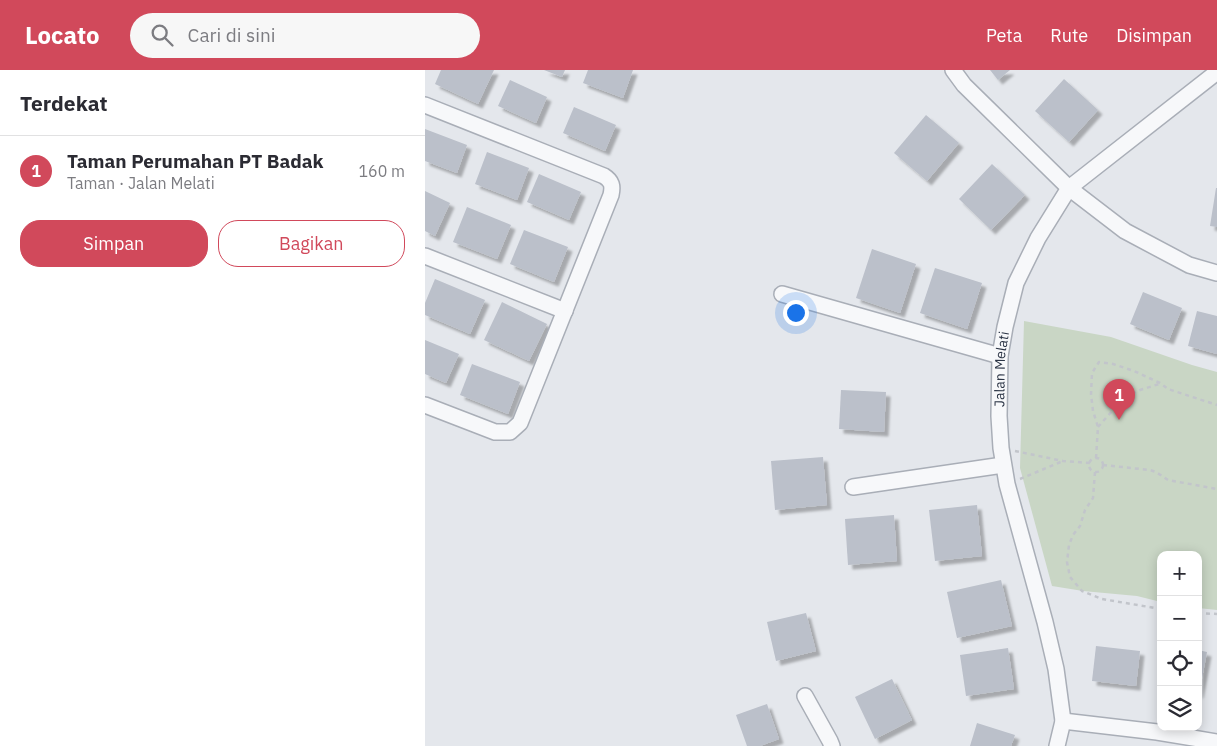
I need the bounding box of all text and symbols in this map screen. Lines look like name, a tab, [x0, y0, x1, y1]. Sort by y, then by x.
search box	[130, 13, 480, 58]
text: Locato	[25, 19, 100, 51]
icon: search	[148, 21, 176, 49]
text: Cari di sini	[188, 23, 276, 47]
text: Peta	[986, 24, 1022, 47]
text: Rute	[1050, 24, 1088, 47]
text: Disimpan	[1116, 24, 1192, 47]
text: Terdekat	[20, 89, 108, 117]
text: Taman Perumahan PT Badak	[67, 149, 324, 173]
text: 1	[31, 161, 41, 181]
text: 160 m	[358, 161, 405, 181]
text: Taman · Jalan Melati	[67, 173, 215, 193]
button: Simpan	[20, 220, 208, 267]
button: Bagikan	[218, 220, 405, 267]
your location	[783, 300, 809, 326]
street label: Jalan Melati	[990, 330, 1013, 407]
pin: 1	[1103, 379, 1135, 420]
map controls	[1157, 551, 1202, 731]
button: +	[1157, 551, 1202, 596]
button: −	[1157, 596, 1202, 641]
button: locate	[1157, 641, 1202, 686]
button: layers	[1157, 686, 1202, 731]

